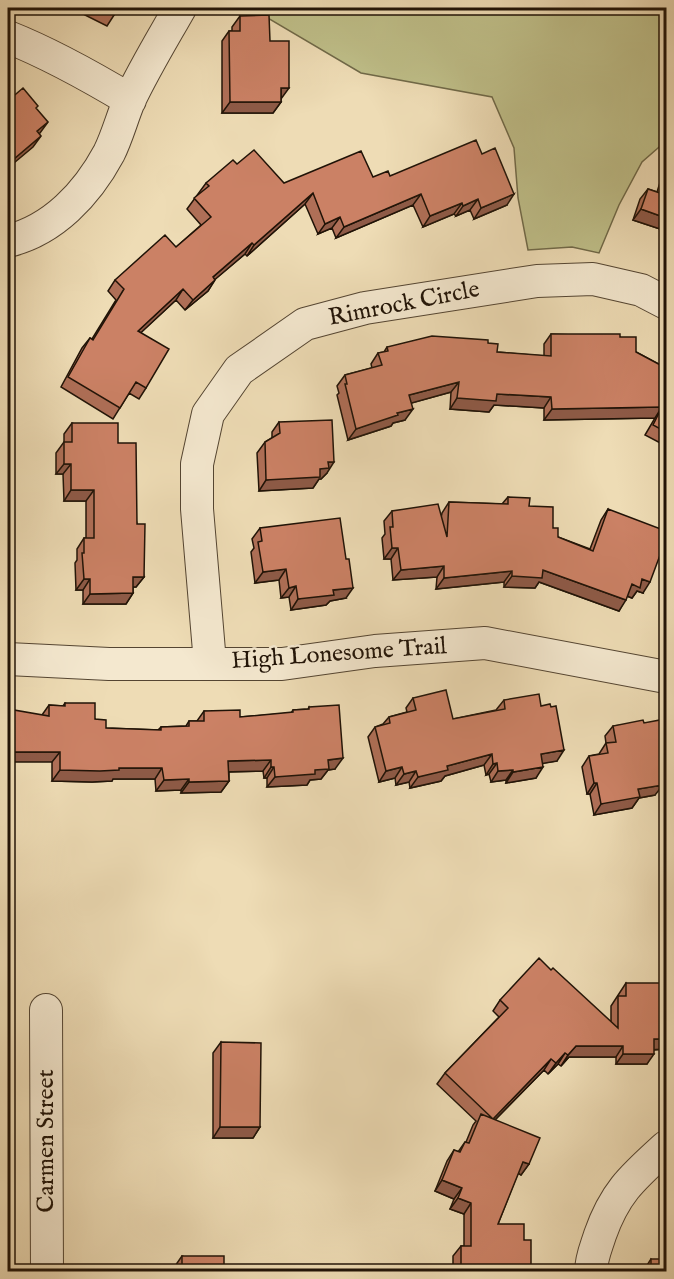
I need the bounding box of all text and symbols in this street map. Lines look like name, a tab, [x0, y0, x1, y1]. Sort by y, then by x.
street label: Rimrock Circle	[326, 274, 482, 334]
street label: High Lonesome Trail	[230, 631, 448, 677]
street label: Carmen Street	[31, 1069, 62, 1213]

